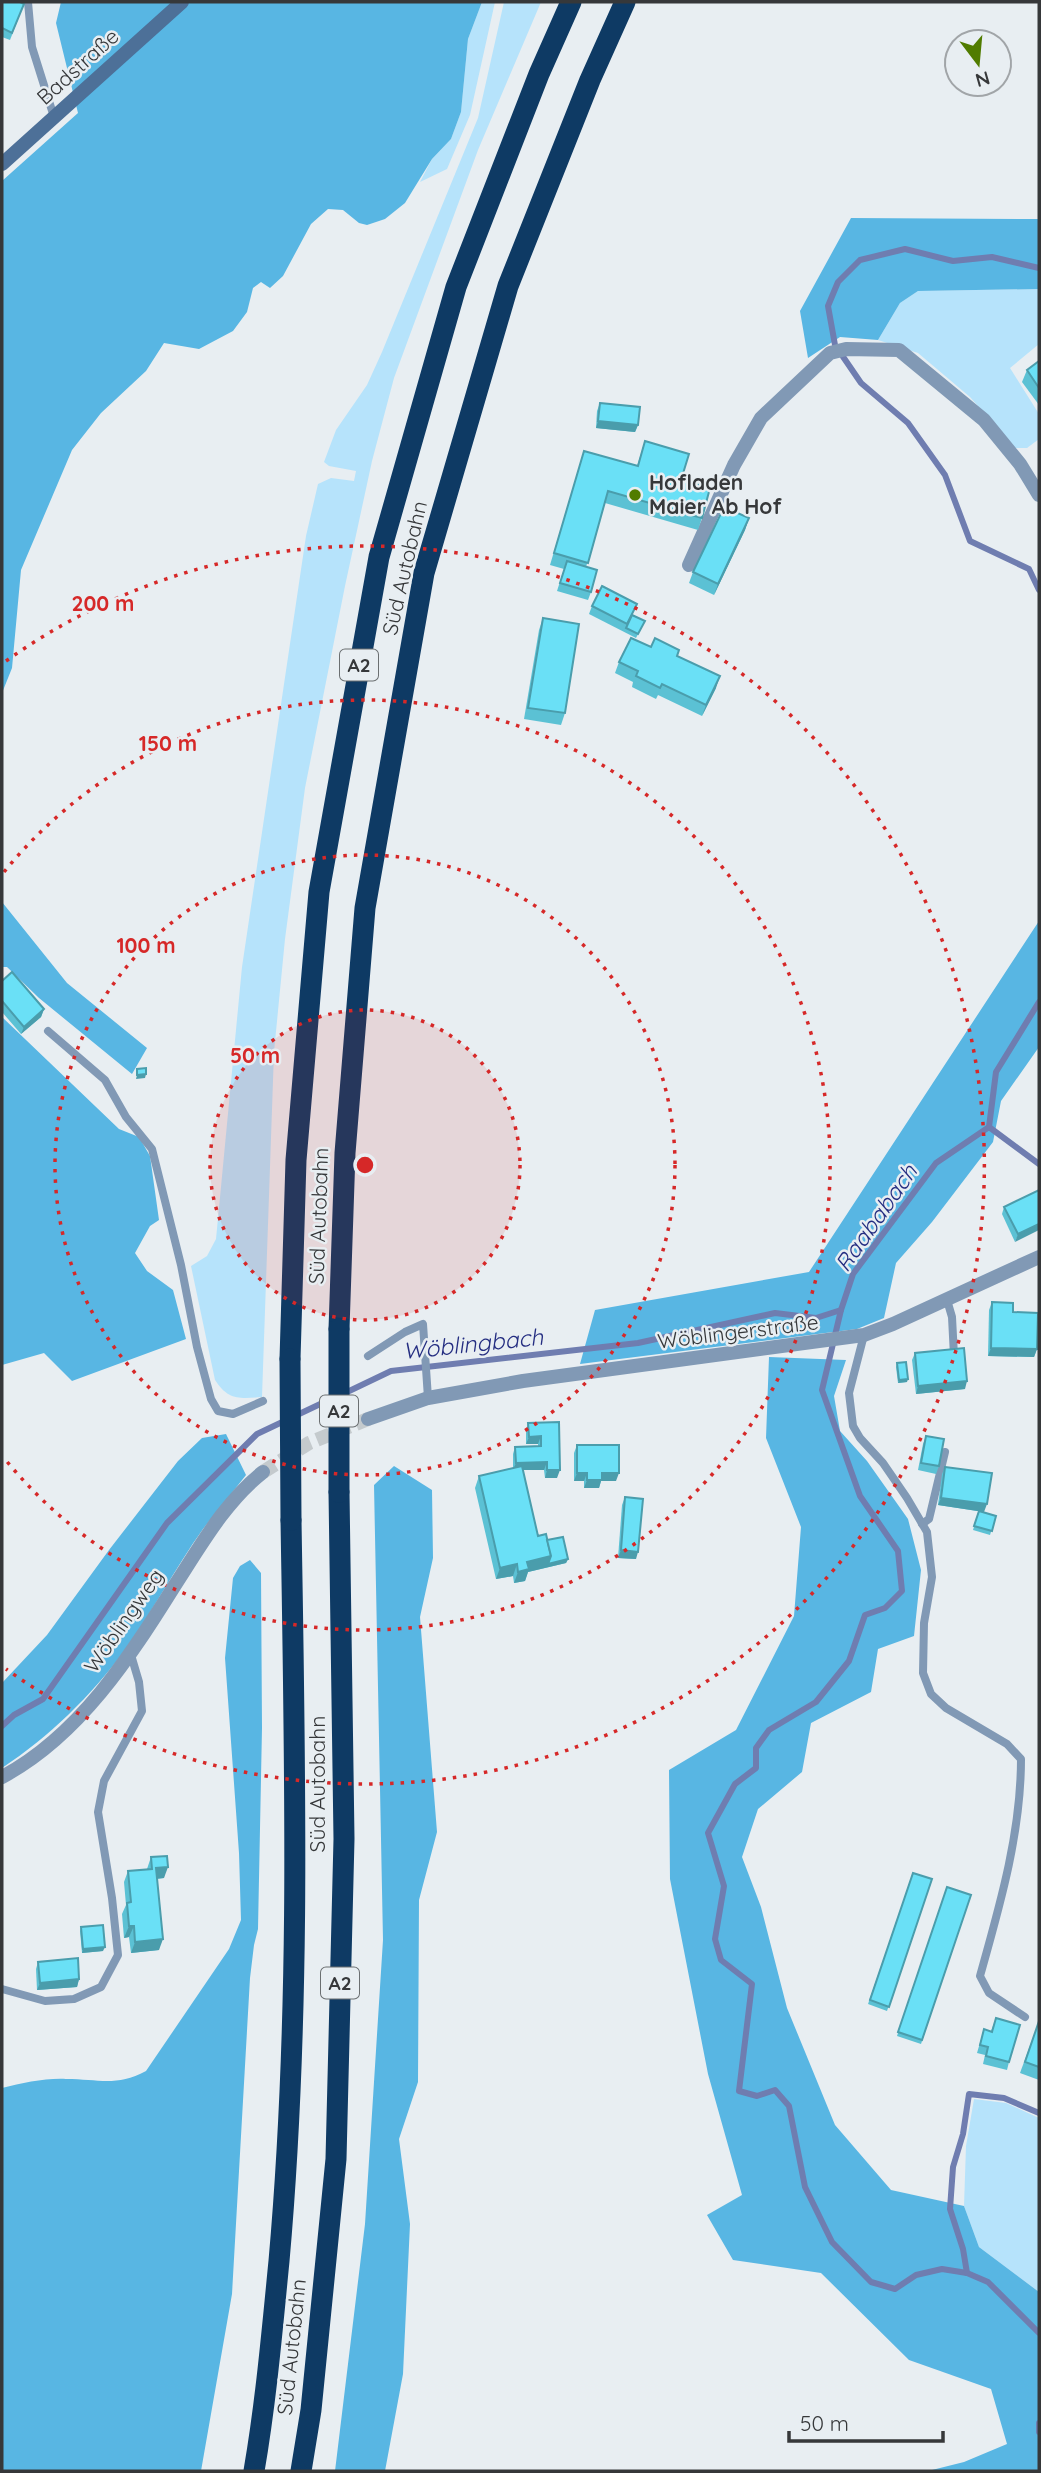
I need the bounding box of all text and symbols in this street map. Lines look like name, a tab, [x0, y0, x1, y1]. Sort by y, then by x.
street label: Badstraße	[31, 23, 124, 110]
north arrow	[943, 28, 1013, 98]
text: N	[973, 66, 993, 93]
place label: Hofladen Maier Ab Hof	[649, 469, 782, 519]
marker: Hofladen Maier Ab Hof	[627, 487, 643, 503]
street label: Süd Autobahn	[376, 498, 432, 637]
text: 200 m	[72, 590, 134, 616]
road number: A2	[340, 650, 378, 680]
text: 150 m	[139, 730, 197, 756]
text: 100 m	[116, 932, 176, 958]
text: 50 m	[230, 1042, 280, 1068]
street label: Süd Autobahn	[303, 1147, 333, 1285]
centre of rings	[353, 1153, 377, 1177]
water label: Raababach	[828, 1158, 924, 1277]
street label: Wöblingerstraße	[656, 1308, 820, 1354]
water label: Wöblingbach	[401, 1322, 545, 1365]
road number: A2	[320, 1396, 358, 1427]
street label: Wöblingweg	[78, 1563, 169, 1677]
street label: Süd Autobahn	[304, 1716, 330, 1852]
road number: A2	[321, 1968, 359, 1998]
street label: Süd Autobahn	[271, 2278, 311, 2416]
scale bar	[789, 2400, 943, 2444]
text: 50 m	[800, 2410, 849, 2436]

